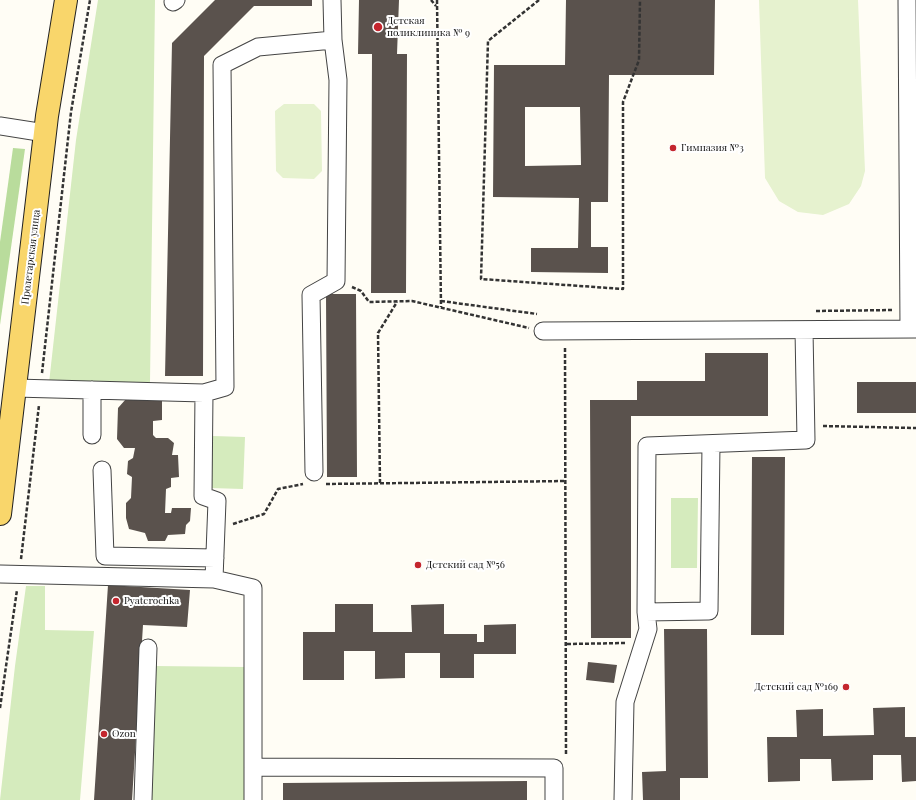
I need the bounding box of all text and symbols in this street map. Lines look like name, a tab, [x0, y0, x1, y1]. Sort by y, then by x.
place label: Детская поликлиника № 9	[387, 15, 470, 38]
marker: Детская поликлиника № 9	[372, 21, 384, 33]
place label: Гимназия №3	[681, 142, 744, 154]
marker: Гимназия №3	[668, 143, 678, 153]
street label: Пролетарская улица	[19, 209, 43, 305]
place label: Детский сад №56	[426, 559, 505, 571]
marker: Детский сад №56	[413, 560, 423, 570]
place label: Pyaterochka	[124, 595, 179, 607]
marker: Pyaterochka	[111, 596, 121, 606]
place label: Детский сад №169	[754, 681, 838, 693]
marker: Детский сад №169	[841, 682, 851, 692]
place label: Ozon	[112, 728, 136, 740]
marker: Ozon	[99, 729, 109, 739]

